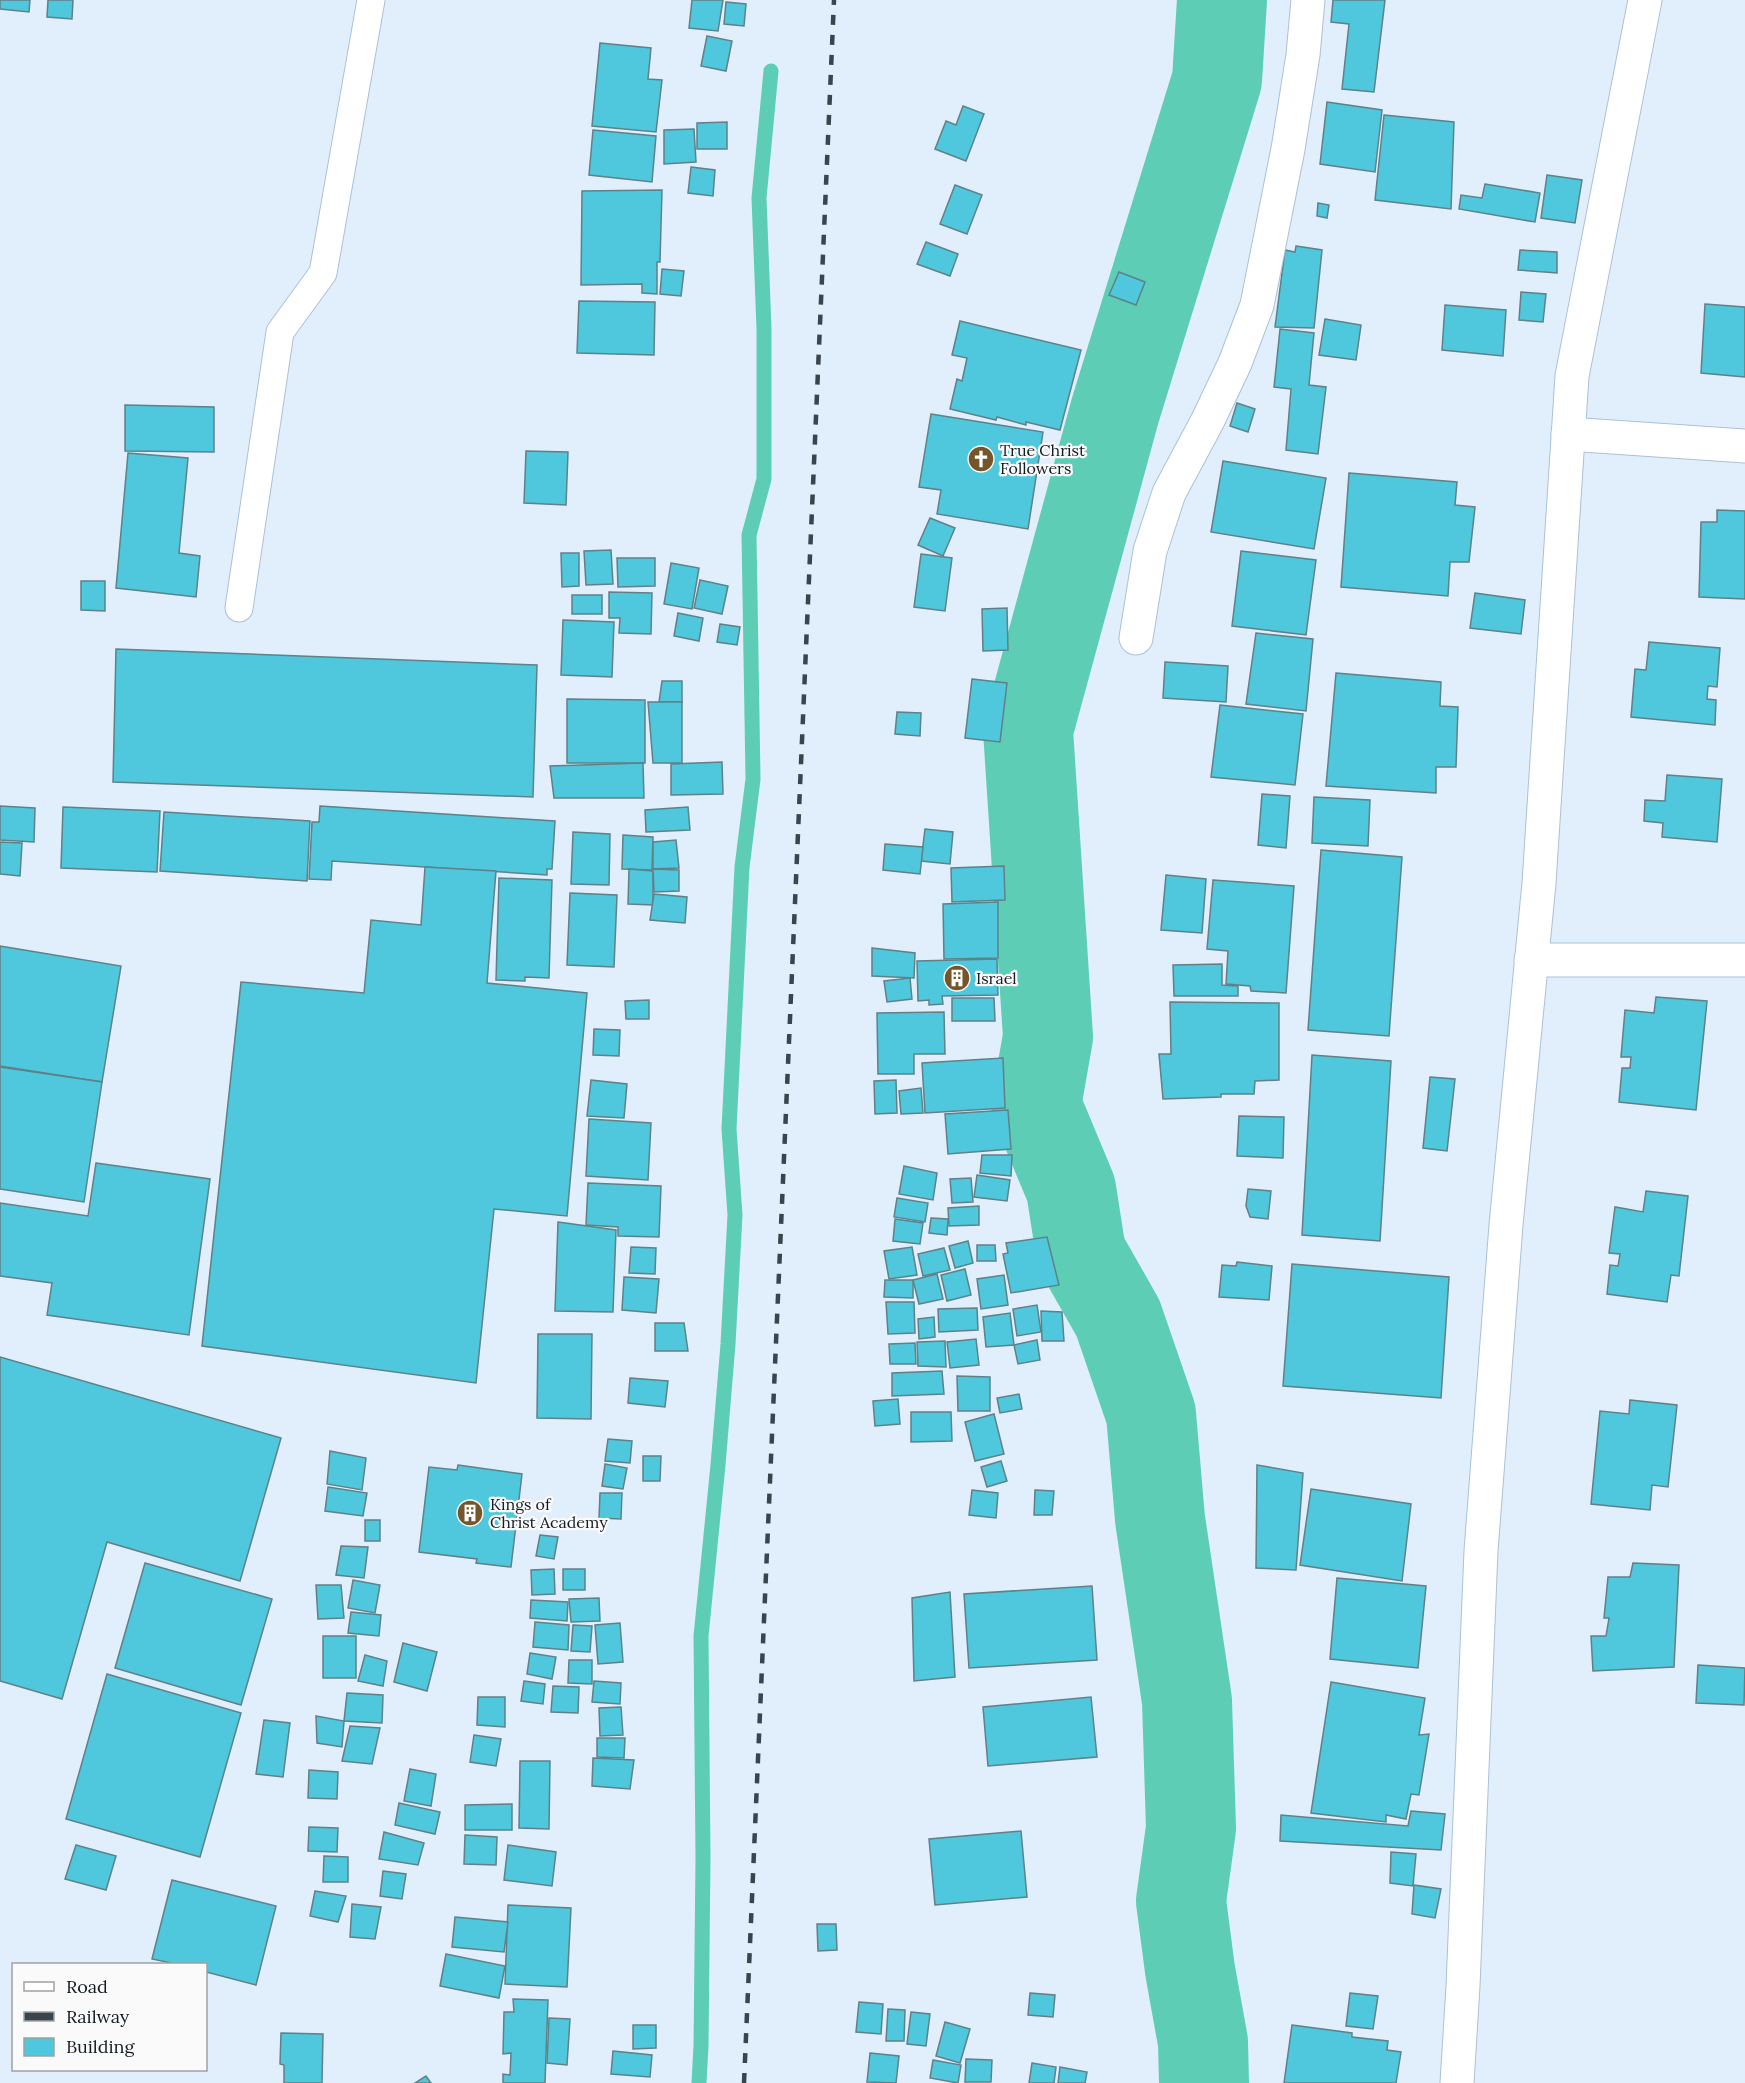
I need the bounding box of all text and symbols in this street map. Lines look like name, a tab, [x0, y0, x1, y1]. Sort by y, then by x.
place label: True Christ Followers	[1000, 440, 1086, 478]
church icon: True Christ Followers	[966, 444, 996, 474]
building icon: Israel	[942, 963, 972, 993]
place label: Israel	[976, 968, 1017, 988]
place label: Kings of Christ Academy	[490, 1494, 608, 1532]
building icon: Kings of Christ Academy	[455, 1498, 485, 1528]
legend	[12, 1963, 207, 2071]
text: Road	[66, 1975, 108, 1998]
text: Railway	[66, 2005, 130, 2028]
text: Building	[66, 2035, 136, 2058]

